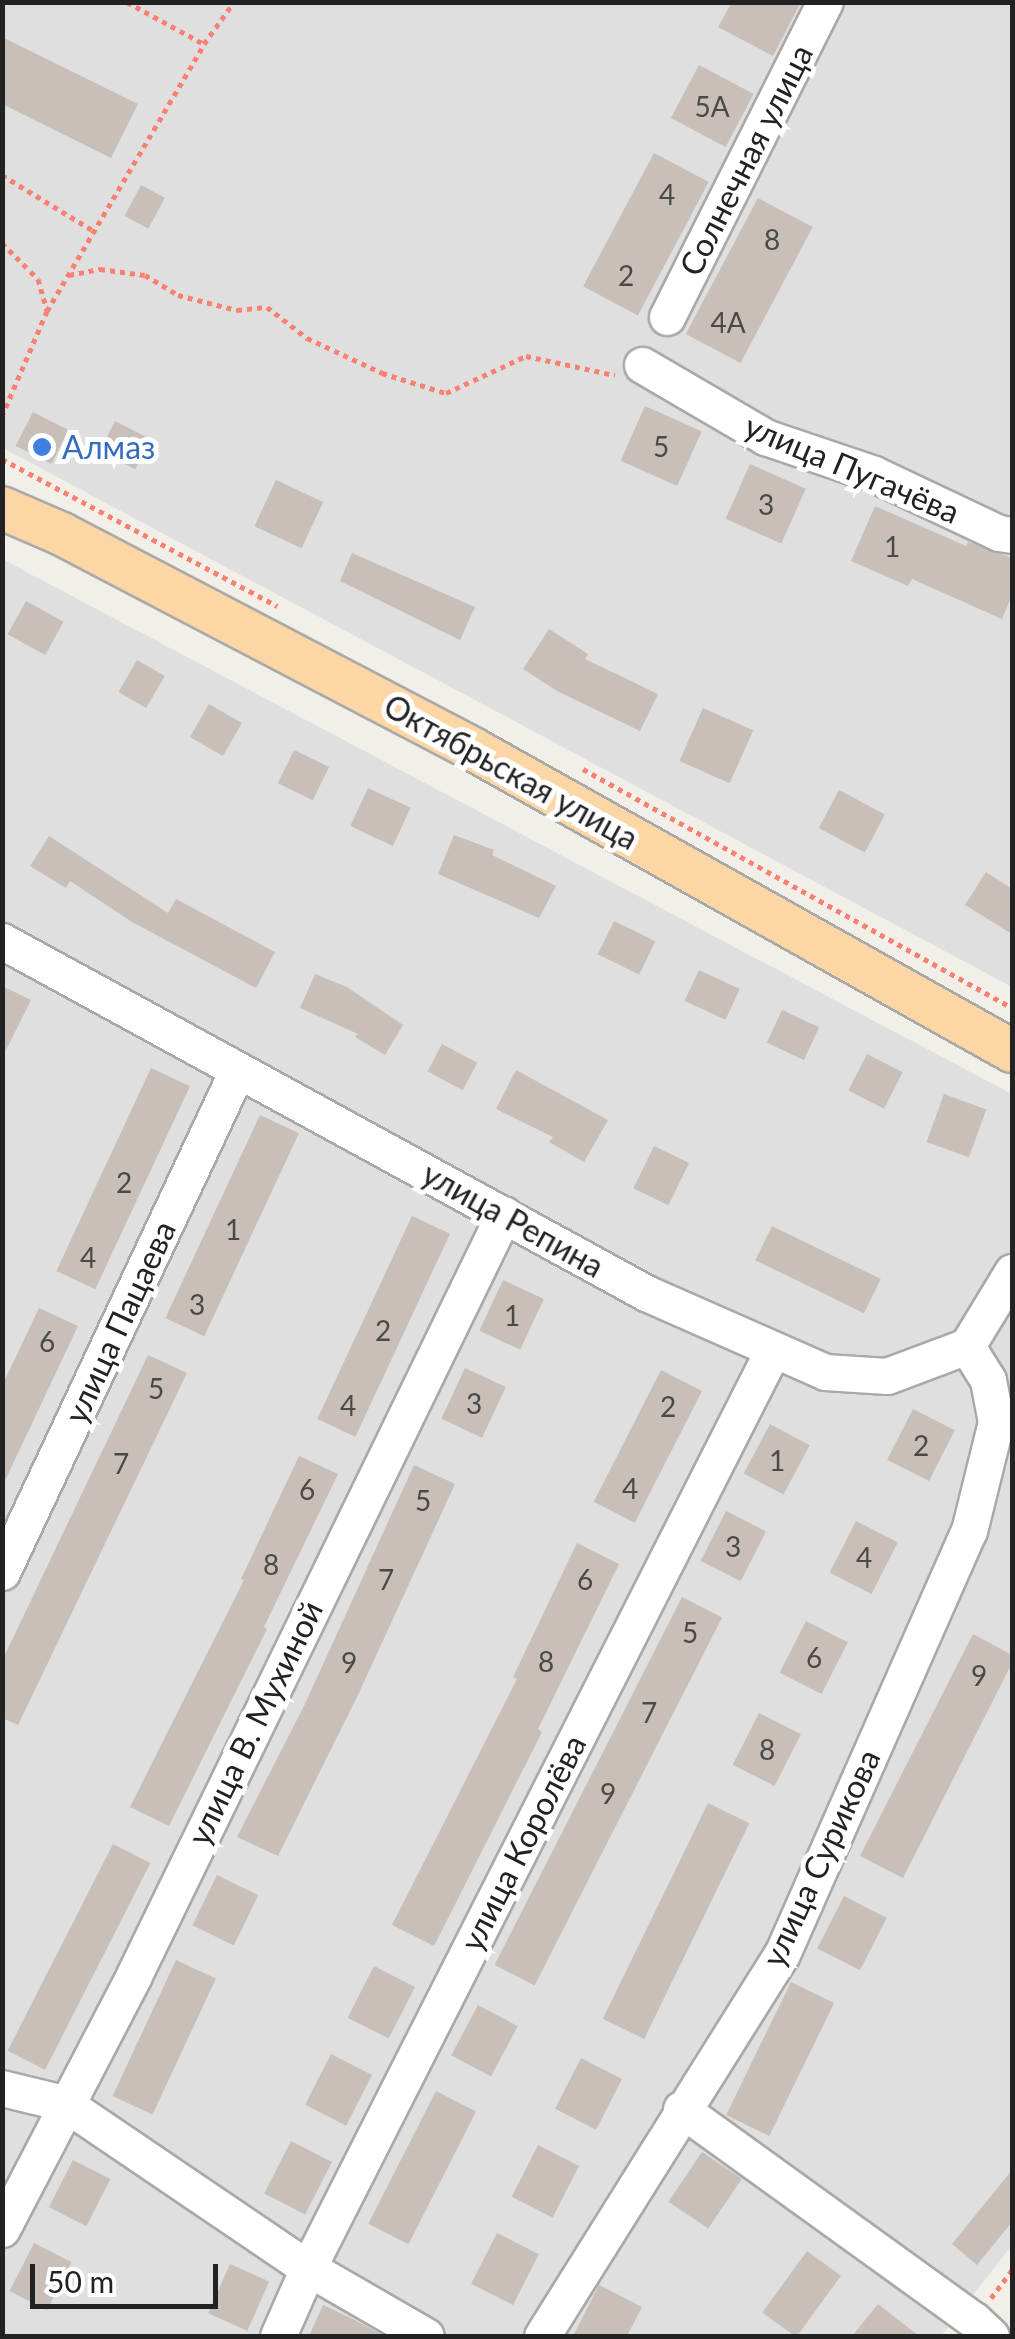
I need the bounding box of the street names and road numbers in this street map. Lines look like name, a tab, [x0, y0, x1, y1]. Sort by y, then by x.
street label: Солнечная улица	[671, 38, 821, 282]
street label: улица Пугачёва	[739, 407, 965, 531]
street label: Октябрьская улица	[377, 686, 645, 858]
street label: улица Репина	[416, 1154, 610, 1286]
street label: улица Пацаева	[56, 1215, 184, 1429]
street label: улица В. Мухиной	[179, 1595, 331, 1851]
street label: улица Королёва	[452, 1729, 594, 1957]
street label: улица Сурикова	[754, 1743, 888, 1973]

